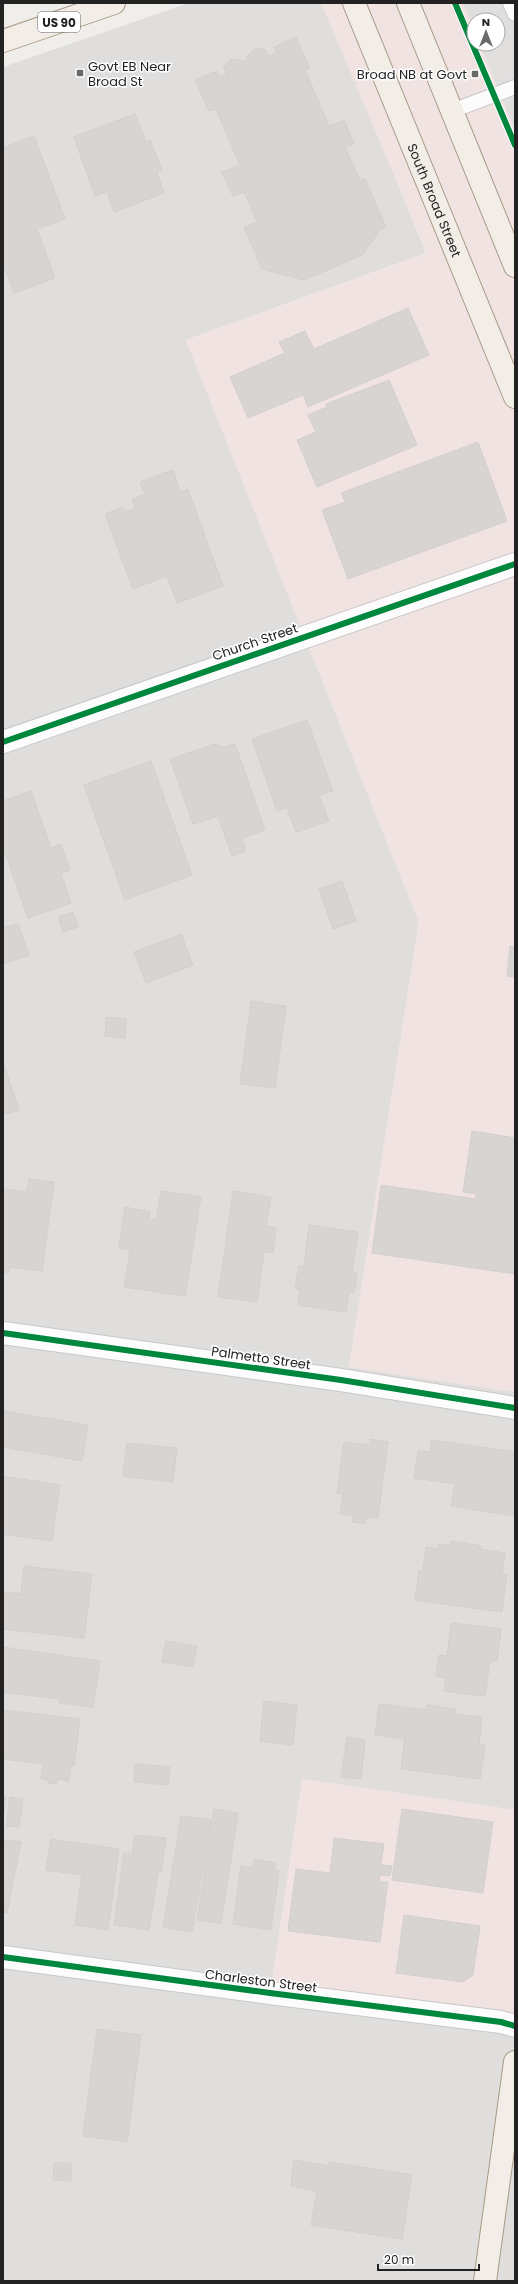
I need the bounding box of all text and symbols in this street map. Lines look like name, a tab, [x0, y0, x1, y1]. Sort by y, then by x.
road number: US 90	[38, 12, 80, 32]
north arrow	[466, 12, 506, 52]
text: N	[482, 14, 490, 30]
place label: Govt EB Near Broad St	[88, 57, 171, 91]
place label: Broad NB at Govt	[357, 65, 467, 84]
marker: Govt EB Near Broad St	[75, 68, 85, 78]
marker: Broad NB at Govt	[470, 69, 480, 79]
street label: South Broad Street	[403, 140, 466, 260]
street label: Church Street	[210, 618, 301, 666]
street label: Palmetto Street	[210, 1342, 312, 1374]
street label: Charleston Street	[204, 1965, 318, 1997]
scale bar	[378, 2246, 479, 2272]
text: 20 m	[384, 2251, 414, 2268]

